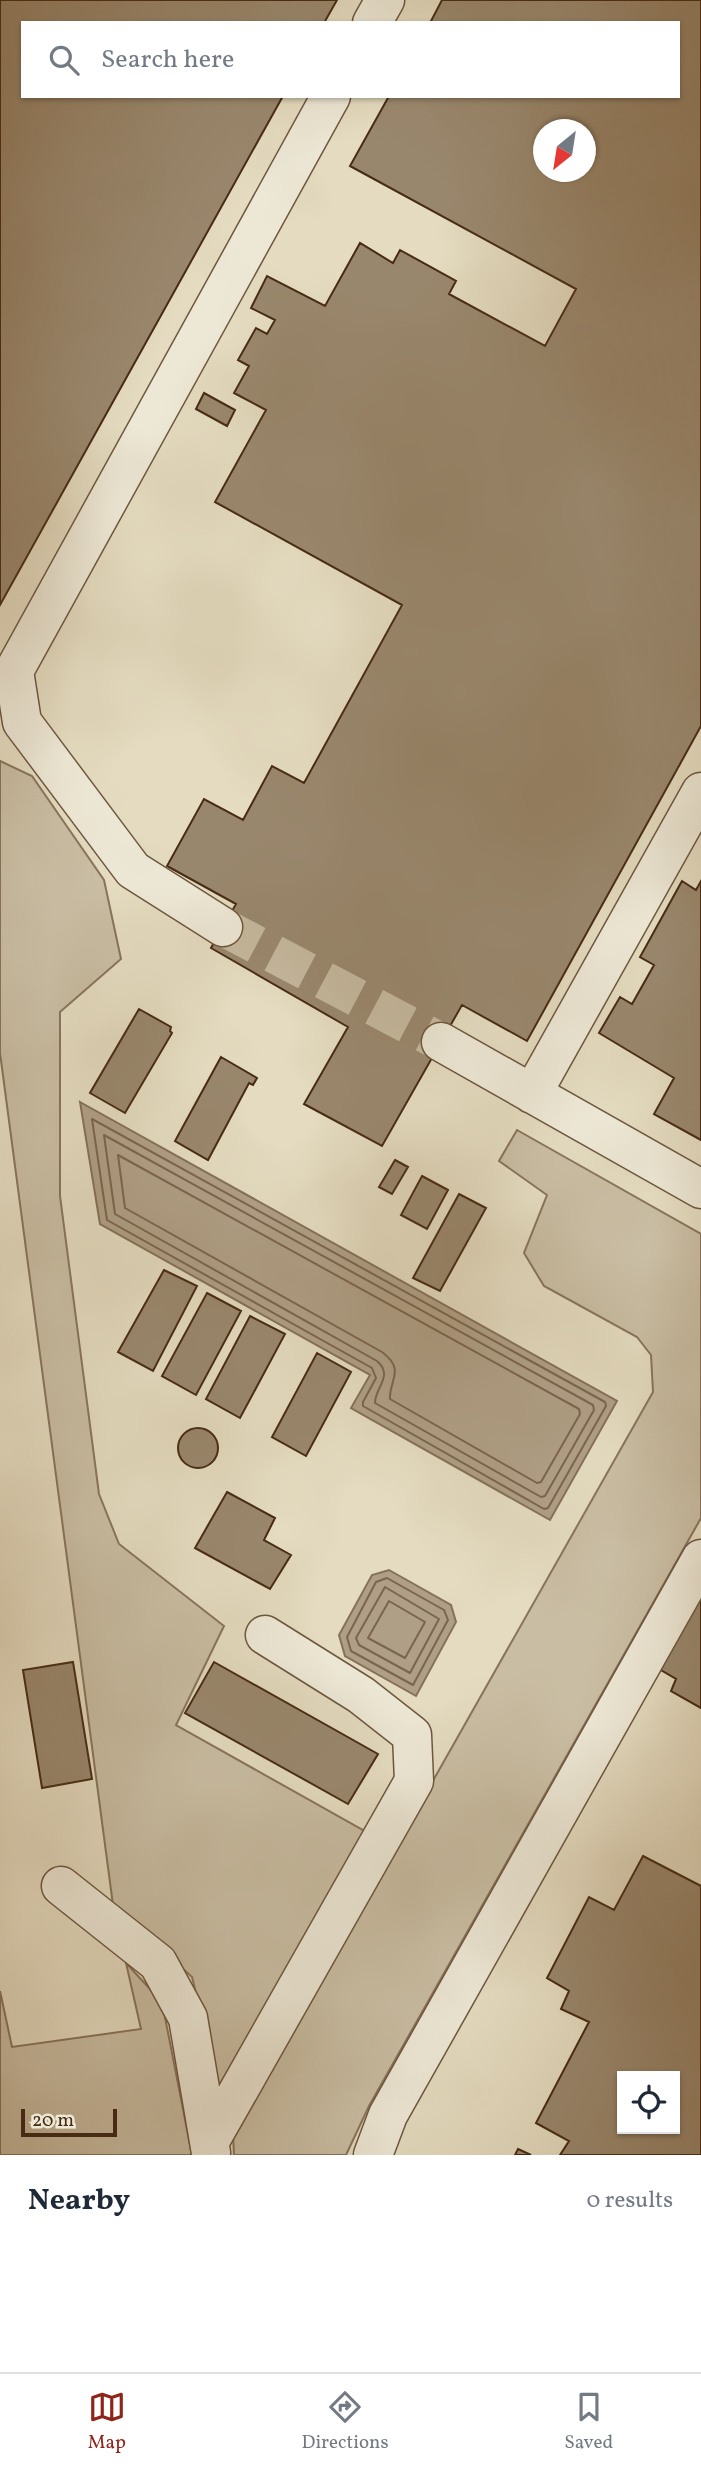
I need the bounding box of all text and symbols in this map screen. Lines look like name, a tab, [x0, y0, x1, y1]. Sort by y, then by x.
search box	[21, 21, 680, 98]
icon: search	[45, 41, 83, 79]
text: Search here	[101, 42, 234, 78]
north arrow	[533, 119, 596, 182]
map controls	[617, 2071, 680, 2134]
button: locate	[617, 2071, 680, 2134]
scale bar	[21, 2106, 117, 2138]
text: 20 m	[32, 2108, 74, 2134]
text: Nearby	[28, 2180, 130, 2222]
text: 0 results	[586, 2185, 673, 2217]
tab: Map	[88, 2388, 126, 2456]
tab: Directions	[302, 2388, 389, 2456]
tab: Saved	[564, 2388, 613, 2456]

